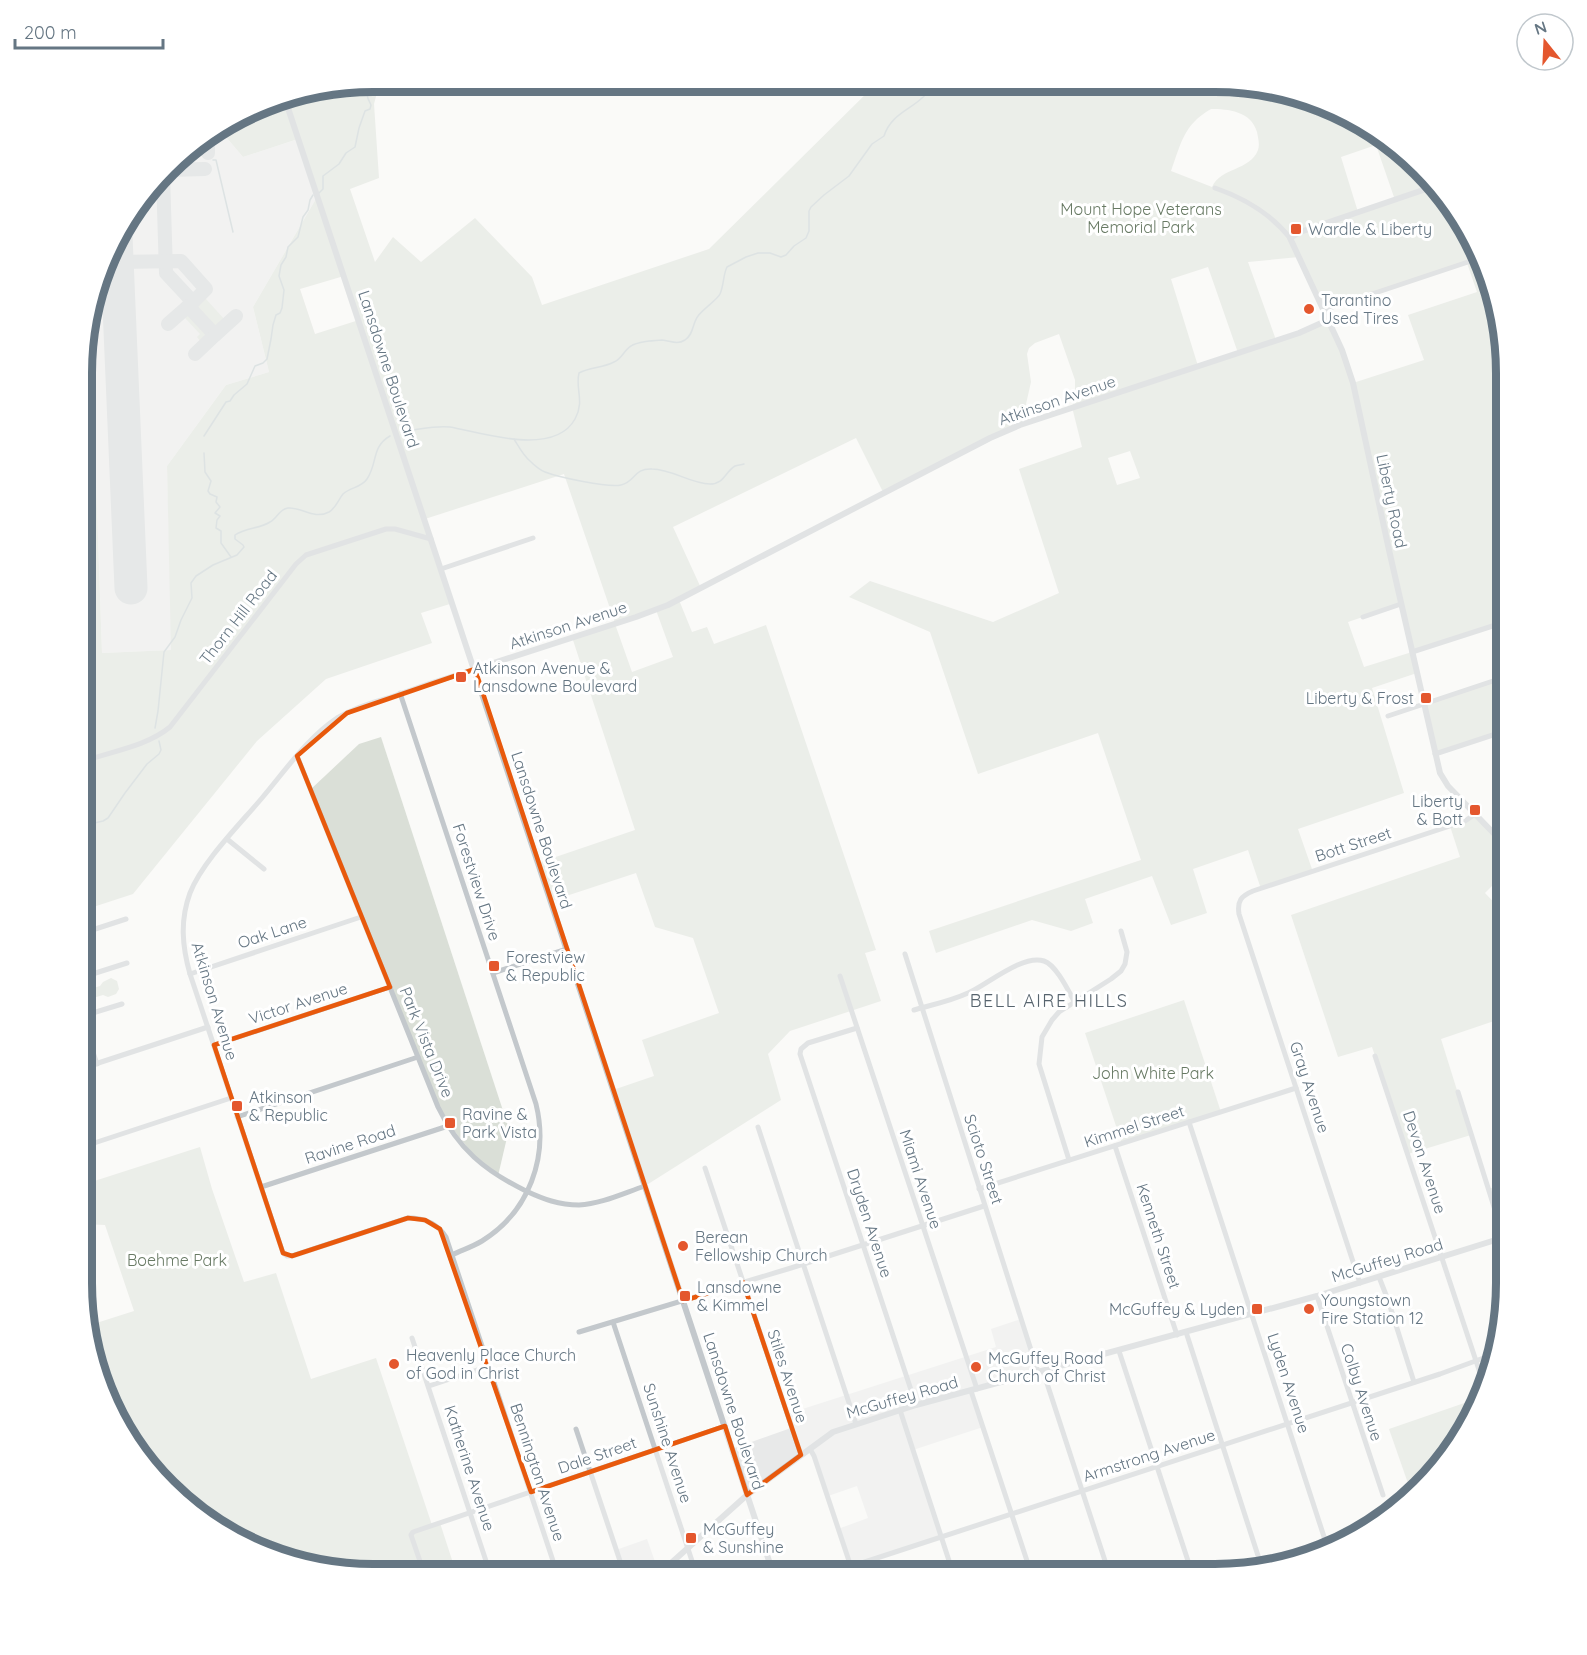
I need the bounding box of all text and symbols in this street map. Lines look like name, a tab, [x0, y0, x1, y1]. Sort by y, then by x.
scale bar	[15, 12, 164, 50]
north arrow	[1515, 12, 1575, 72]
text: N	[1532, 16, 1549, 39]
text: 200 m	[24, 21, 77, 44]
park label: Mount Hope Veterans Memorial Park	[1060, 199, 1222, 237]
place label: Wardle & Liberty	[1308, 219, 1432, 239]
marker: Wardle & Liberty	[1289, 222, 1303, 236]
street label: Lansdowne Boulevard	[354, 288, 424, 450]
place label: Tarantino Used Tires	[1321, 290, 1398, 328]
marker: Tarantino Used Tires	[1302, 302, 1316, 316]
street label: Atkinson Avenue	[996, 371, 1118, 429]
street label: Liberty Road	[1372, 452, 1412, 550]
street label: Thorn Hill Road	[195, 566, 281, 668]
street label: Atkinson Avenue	[507, 597, 629, 653]
place label: Atkinson Avenue & Lansdowne Boulevard	[473, 658, 637, 696]
marker: Atkinson Avenue & Lansdowne Boulevard	[454, 670, 468, 684]
place label: Liberty & Frost	[1306, 688, 1414, 708]
marker: Liberty & Frost	[1419, 691, 1433, 705]
street label: Lansdowne Boulevard	[507, 749, 577, 911]
place label: Liberty & Bott	[1412, 791, 1463, 829]
marker: Liberty & Bott	[1468, 803, 1482, 817]
street label: Forestview Drive	[449, 821, 505, 943]
street label: Bott Street	[1312, 822, 1394, 866]
street label: Oak Lane	[235, 911, 309, 953]
street label: Atkinson Avenue	[188, 940, 242, 1062]
place label: Forestview & Republic	[506, 947, 585, 985]
marker: Forestview & Republic	[487, 959, 501, 973]
street label: Victor Avenue	[246, 978, 350, 1028]
street label: Park Vista Drive	[396, 984, 458, 1100]
district label: BELL AIRE HILLS	[970, 989, 1128, 1012]
street label: Gray Avenue	[1286, 1039, 1334, 1135]
park label: John White Park	[1092, 1063, 1214, 1083]
place label: Atkinson & Republic	[249, 1087, 328, 1125]
marker: Atkinson & Republic	[230, 1099, 244, 1113]
street label: Kimmel Street	[1081, 1100, 1187, 1152]
place label: Ravine & Park Vista	[462, 1104, 537, 1142]
street label: Devon Avenue	[1399, 1108, 1451, 1216]
street label: Scioto Street	[960, 1111, 1008, 1207]
marker: Ravine & Park Vista	[443, 1116, 457, 1130]
street label: Ravine Road	[302, 1120, 398, 1168]
street label: Miami Avenue	[896, 1127, 946, 1231]
street label: Dryden Avenue	[843, 1166, 897, 1280]
street label: Kenneth Street	[1133, 1181, 1185, 1291]
place label: Berean Fellowship Church	[695, 1227, 828, 1265]
street label: McGuffey Road	[1329, 1234, 1445, 1286]
marker: Berean Fellowship Church	[676, 1239, 690, 1253]
park label: Boehme Park	[127, 1250, 227, 1270]
place label: Lansdowne & Kimmel	[697, 1277, 782, 1315]
marker: Lansdowne & Kimmel	[678, 1289, 692, 1303]
place label: Youngstown Fire Station 12	[1321, 1290, 1424, 1328]
place label: McGuffey & Lyden	[1109, 1299, 1245, 1319]
marker: McGuffey & Lyden	[1250, 1302, 1264, 1316]
marker: Youngstown Fire Station 12	[1302, 1302, 1316, 1316]
street label: Stiles Avenue	[764, 1327, 812, 1425]
street label: Lansdowne Boulevard	[699, 1330, 769, 1492]
street label: Lyden Avenue	[1263, 1330, 1315, 1436]
street label: Colby Avenue	[1337, 1341, 1387, 1443]
place label: Heavenly Place Church of God in Christ	[406, 1345, 576, 1383]
place label: McGuffey Road Church of Christ	[988, 1348, 1106, 1386]
marker: Heavenly Place Church of God in Christ	[387, 1357, 401, 1371]
marker: McGuffey Road Church of Christ	[969, 1360, 983, 1374]
street label: McGuffey Road	[844, 1371, 960, 1423]
street label: Sunshine Avenue	[639, 1381, 697, 1505]
street label: Bennington Avenue	[506, 1400, 570, 1544]
street label: Katherine Avenue	[440, 1403, 500, 1533]
street label: Armstrong Avenue	[1080, 1424, 1218, 1486]
street label: Dale Street	[555, 1432, 639, 1478]
place label: McGuffey & Sunshine	[703, 1519, 784, 1557]
marker: McGuffey & Sunshine	[684, 1531, 698, 1545]

